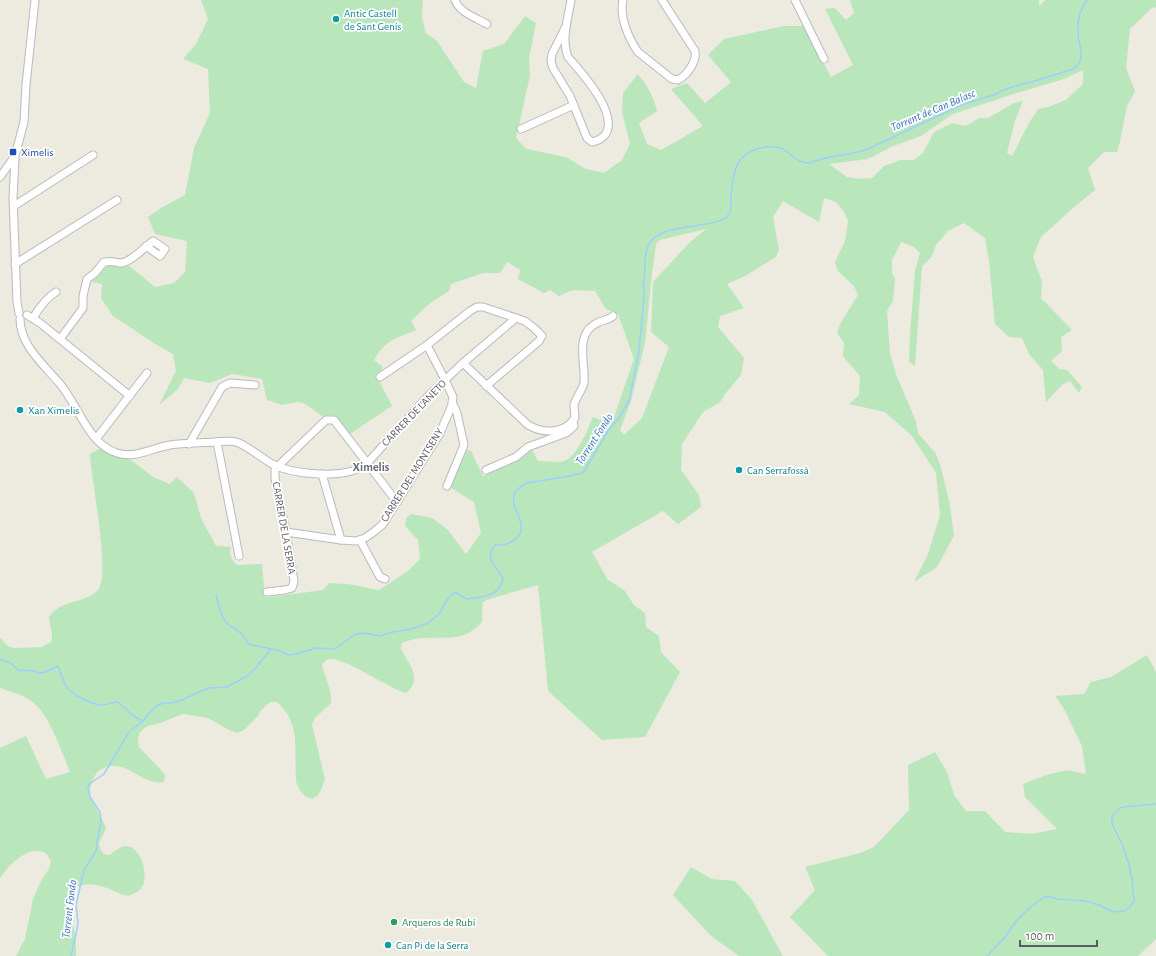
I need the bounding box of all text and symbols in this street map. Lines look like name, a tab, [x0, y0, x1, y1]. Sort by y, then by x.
place label: Antic Castell de Sant Genís	[344, 8, 401, 32]
marker: Antic Castell de Sant Genís	[331, 14, 341, 24]
water label: Torrent de Can Balasc	[889, 86, 978, 133]
marker: Ximelis	[8, 147, 18, 157]
place label: Ximelis	[21, 147, 54, 158]
street label: CARRER DE L'ANETO	[380, 378, 448, 448]
marker: Xan Ximelis	[15, 405, 25, 415]
place label: Xan Ximelis	[28, 405, 79, 416]
water label: Torrent Fondo	[573, 411, 615, 467]
street label: CARRER DEL MONTSENY	[379, 426, 445, 524]
district label: Ximelis	[353, 461, 390, 473]
marker: Can Serrafossà	[734, 465, 744, 475]
place label: Can Serrafossà	[747, 465, 809, 476]
street label: CARRER DE LA SERRA	[270, 481, 298, 576]
water label: Torrent Fondo	[59, 879, 79, 939]
marker: Arqueros de Rubí	[389, 917, 399, 927]
place label: Arqueros de Rubí	[402, 917, 476, 928]
scale bar	[1020, 922, 1097, 948]
text: 100 m	[1026, 930, 1054, 942]
marker: Can Pi de la Serra	[383, 940, 393, 950]
place label: Can Pi de la Serra	[396, 940, 469, 951]

